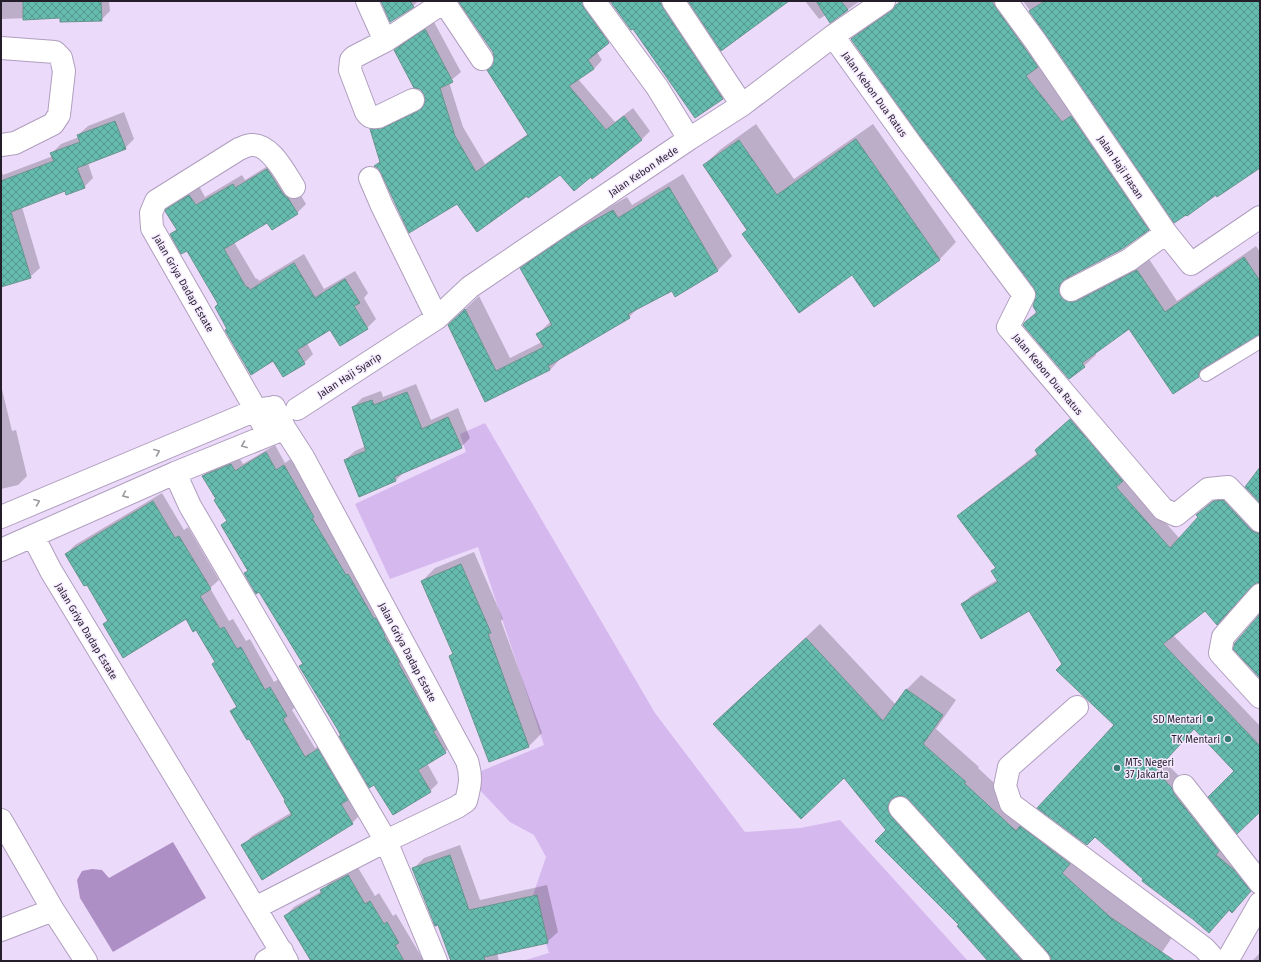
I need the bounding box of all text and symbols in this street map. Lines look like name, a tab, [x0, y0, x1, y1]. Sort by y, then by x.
street label: Jalan Kebon Dua Ratus	[839, 50, 909, 140]
street label: Jalan Haji Hasan	[1095, 134, 1146, 201]
street label: Jalan Kebon Mede	[606, 144, 681, 200]
street label: Jalan Griya Dadap Estate	[150, 233, 216, 334]
street label: Jalan Kebon Dua Ratus	[1010, 332, 1085, 418]
street label: Jalan Haji Syarip	[315, 351, 384, 401]
one-way arrow	[241, 440, 248, 448]
one-way arrow	[154, 449, 161, 457]
one-way arrow	[121, 490, 129, 498]
one-way arrow	[33, 498, 40, 506]
street label: Jalan Griya Dadap Estate	[52, 581, 120, 682]
street label: Jalan Griya Dadap Estate	[376, 601, 438, 704]
place label: SD Mentari	[1153, 714, 1202, 726]
marker: SD Mentari	[1205, 714, 1215, 724]
place label: TK Mentari	[1172, 734, 1220, 746]
marker: TK Mentari	[1223, 734, 1233, 744]
place label: MTs Negeri 37 Jakarta	[1125, 757, 1174, 781]
marker: MTs Negeri 37 Jakarta	[1112, 763, 1122, 773]

